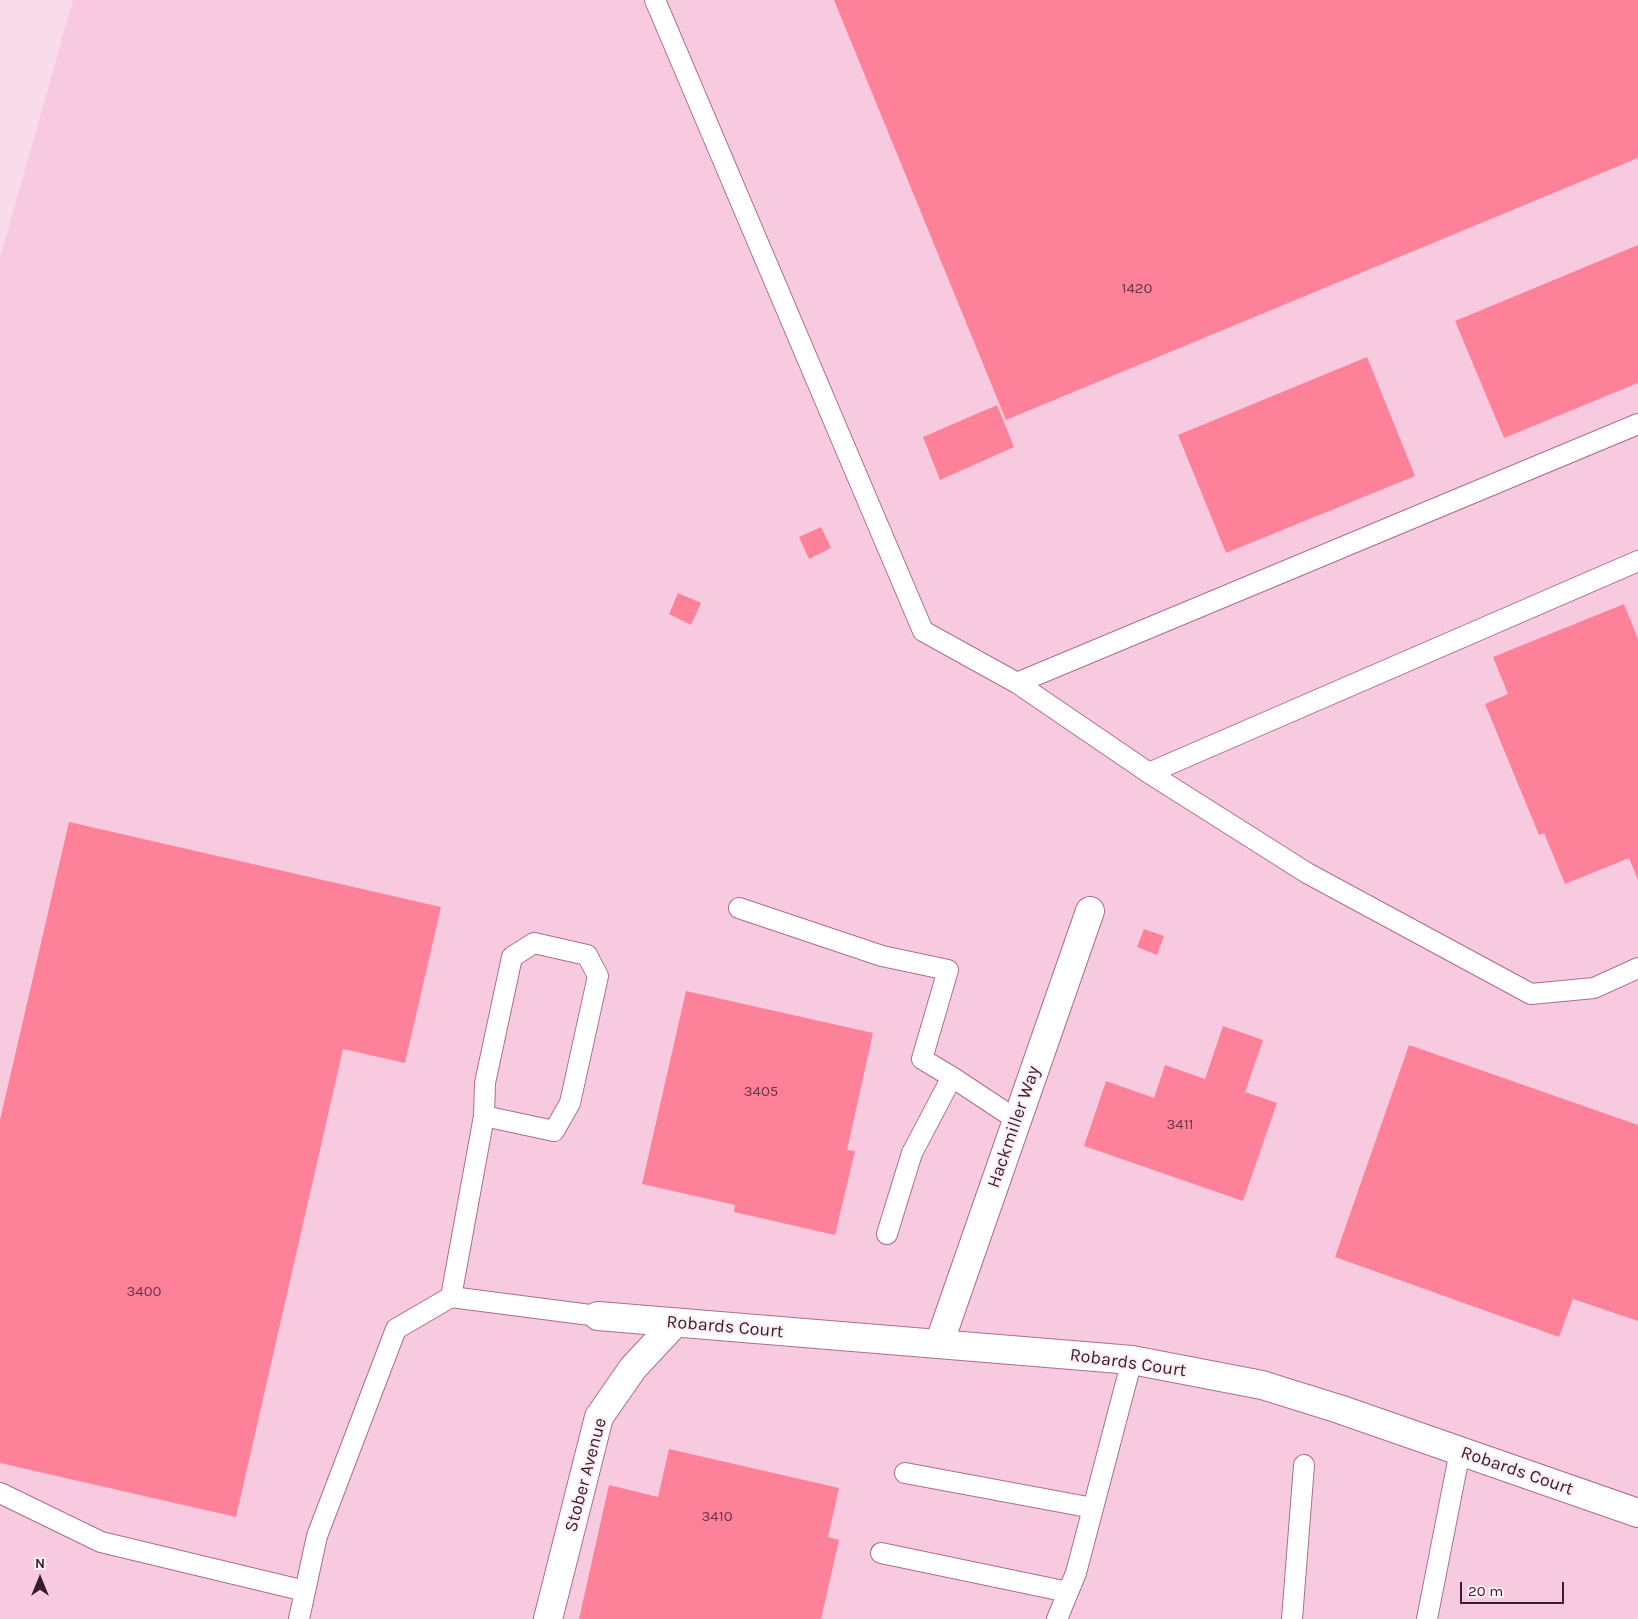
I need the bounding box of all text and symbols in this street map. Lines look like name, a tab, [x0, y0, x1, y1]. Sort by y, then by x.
house number: 1420	[1122, 280, 1152, 298]
street label: Hackmiller Way	[983, 1063, 1045, 1191]
house number: 3405	[744, 1083, 778, 1101]
house number: 3411	[1166, 1116, 1194, 1134]
house number: 3400	[126, 1283, 162, 1301]
street label: Robards Court	[666, 1311, 784, 1343]
street label: Robards Court	[1068, 1344, 1188, 1382]
street label: Stober Avenue	[560, 1415, 612, 1535]
street label: Robards Court	[1458, 1442, 1576, 1500]
house number: 3410	[701, 1508, 733, 1526]
north arrow	[15, 1554, 65, 1604]
text: N	[35, 1555, 45, 1572]
scale bar	[1463, 1572, 1567, 1604]
text: 20 m	[1468, 1582, 1503, 1600]

